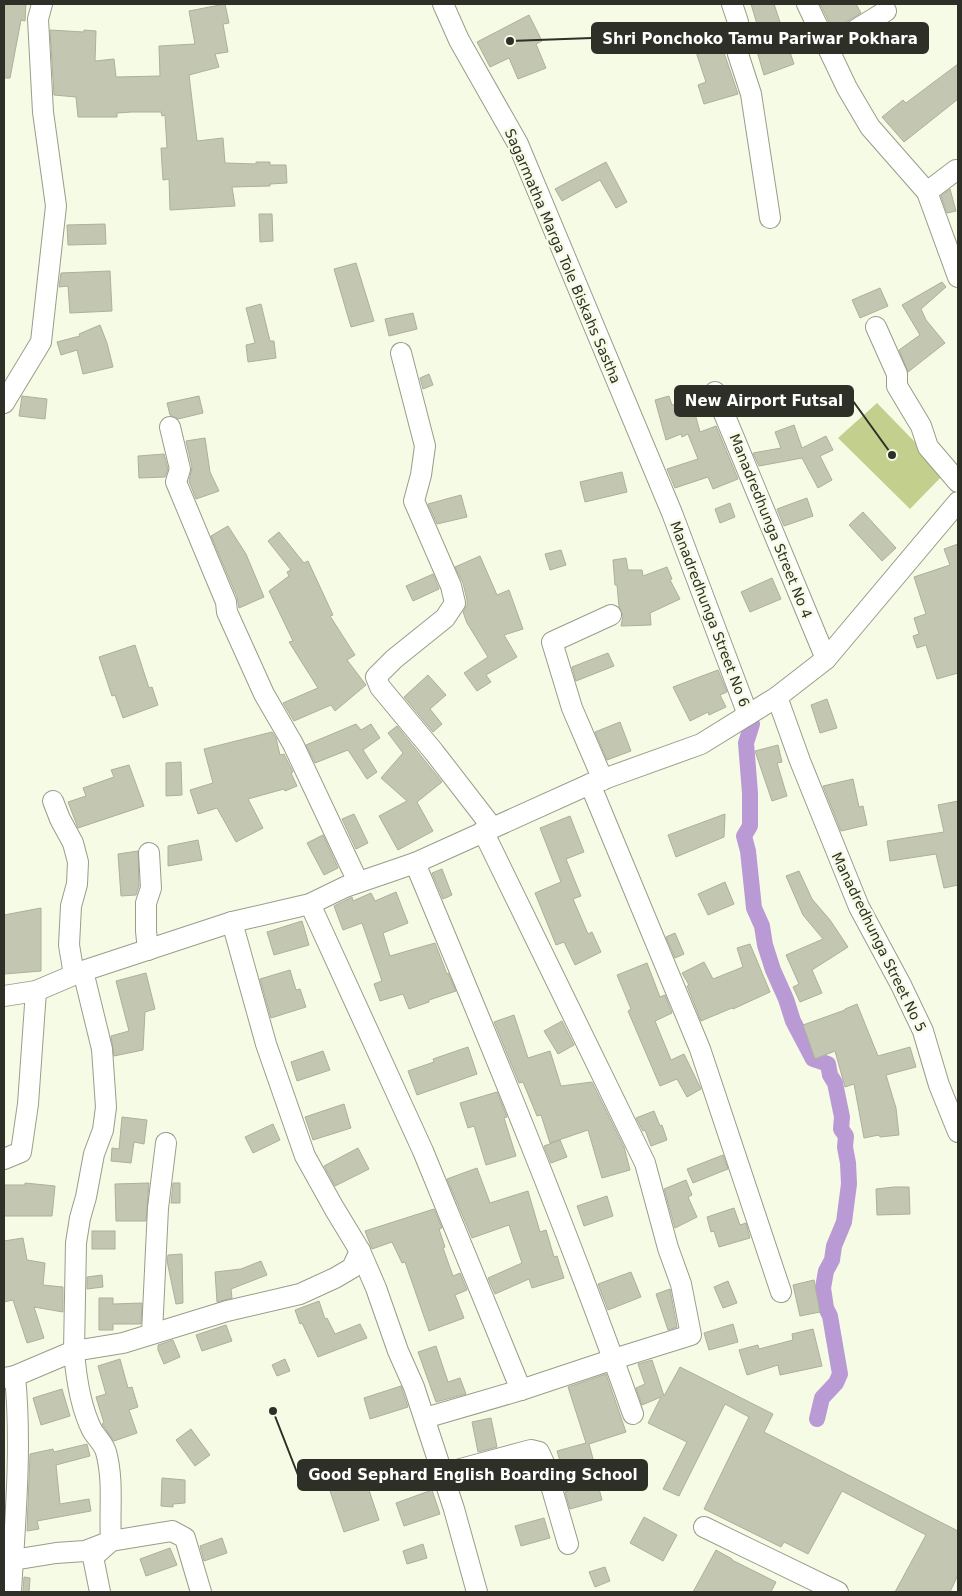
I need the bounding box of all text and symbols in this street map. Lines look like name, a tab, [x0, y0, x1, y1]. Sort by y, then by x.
callout: Shri Ponchoko Tamu Pariwar Pokhara	[592, 23, 928, 53]
text: Shri Ponchoko Tamu Pariwar Pokhara	[602, 30, 918, 48]
street label: Sagarmatha Marga Tole Biskahs Sastha	[502, 126, 624, 386]
callout: New Airport Futsal	[675, 386, 853, 416]
text: New Airport Futsal	[685, 392, 843, 410]
street label: Manadredhunga Street No 4	[727, 431, 816, 621]
street label: Manadredhunga Street No 6	[667, 519, 753, 709]
street label: Manadredhunga Street No 5	[828, 850, 930, 1034]
callout: Good Sephard English Boarding School	[298, 1460, 647, 1490]
text: Good Sephard English Boarding School	[308, 1466, 638, 1484]

